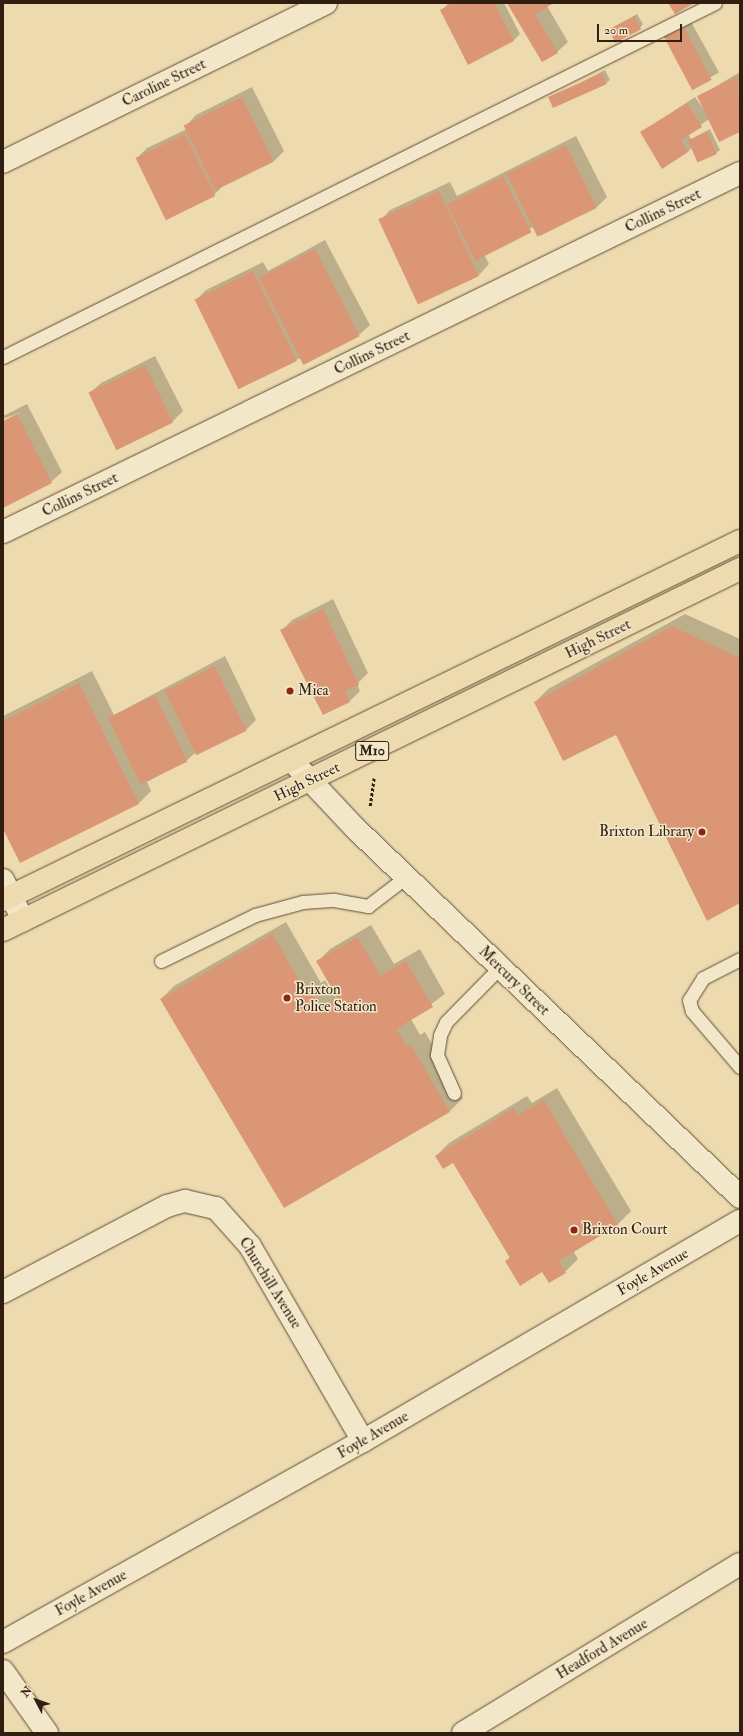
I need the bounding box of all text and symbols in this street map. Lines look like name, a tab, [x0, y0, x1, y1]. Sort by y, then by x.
scale bar	[599, 16, 684, 42]
text: 20 m	[604, 23, 628, 38]
street label: Caroline Street	[119, 55, 209, 111]
street label: Collins Street	[622, 185, 704, 237]
street label: Collins Street	[331, 327, 413, 379]
street label: Collins Street	[39, 469, 121, 521]
street label: High Street	[562, 615, 634, 663]
place label: Mica	[298, 682, 329, 700]
marker: Mica	[285, 686, 295, 696]
road number: M10	[355, 739, 389, 763]
street label: High Street	[271, 758, 343, 806]
place label: Brixton Library	[599, 823, 694, 841]
marker: Brixton Library	[697, 827, 707, 837]
street label: Mercury Street	[475, 943, 553, 1019]
place label: Brixton Police Station	[295, 980, 377, 1015]
marker: Brixton Police Station	[282, 993, 292, 1003]
place label: Brixton Court	[582, 1221, 667, 1239]
marker: Brixton Court	[569, 1225, 579, 1235]
street label: Churchill Avenue	[235, 1234, 305, 1332]
street label: Foyle Avenue	[614, 1244, 692, 1300]
street label: Foyle Avenue	[334, 1407, 412, 1463]
street label: Foyle Avenue	[52, 1566, 130, 1620]
street label: Headford Avenue	[553, 1615, 651, 1683]
north arrow	[16, 1680, 56, 1720]
text: N	[18, 1684, 35, 1700]

